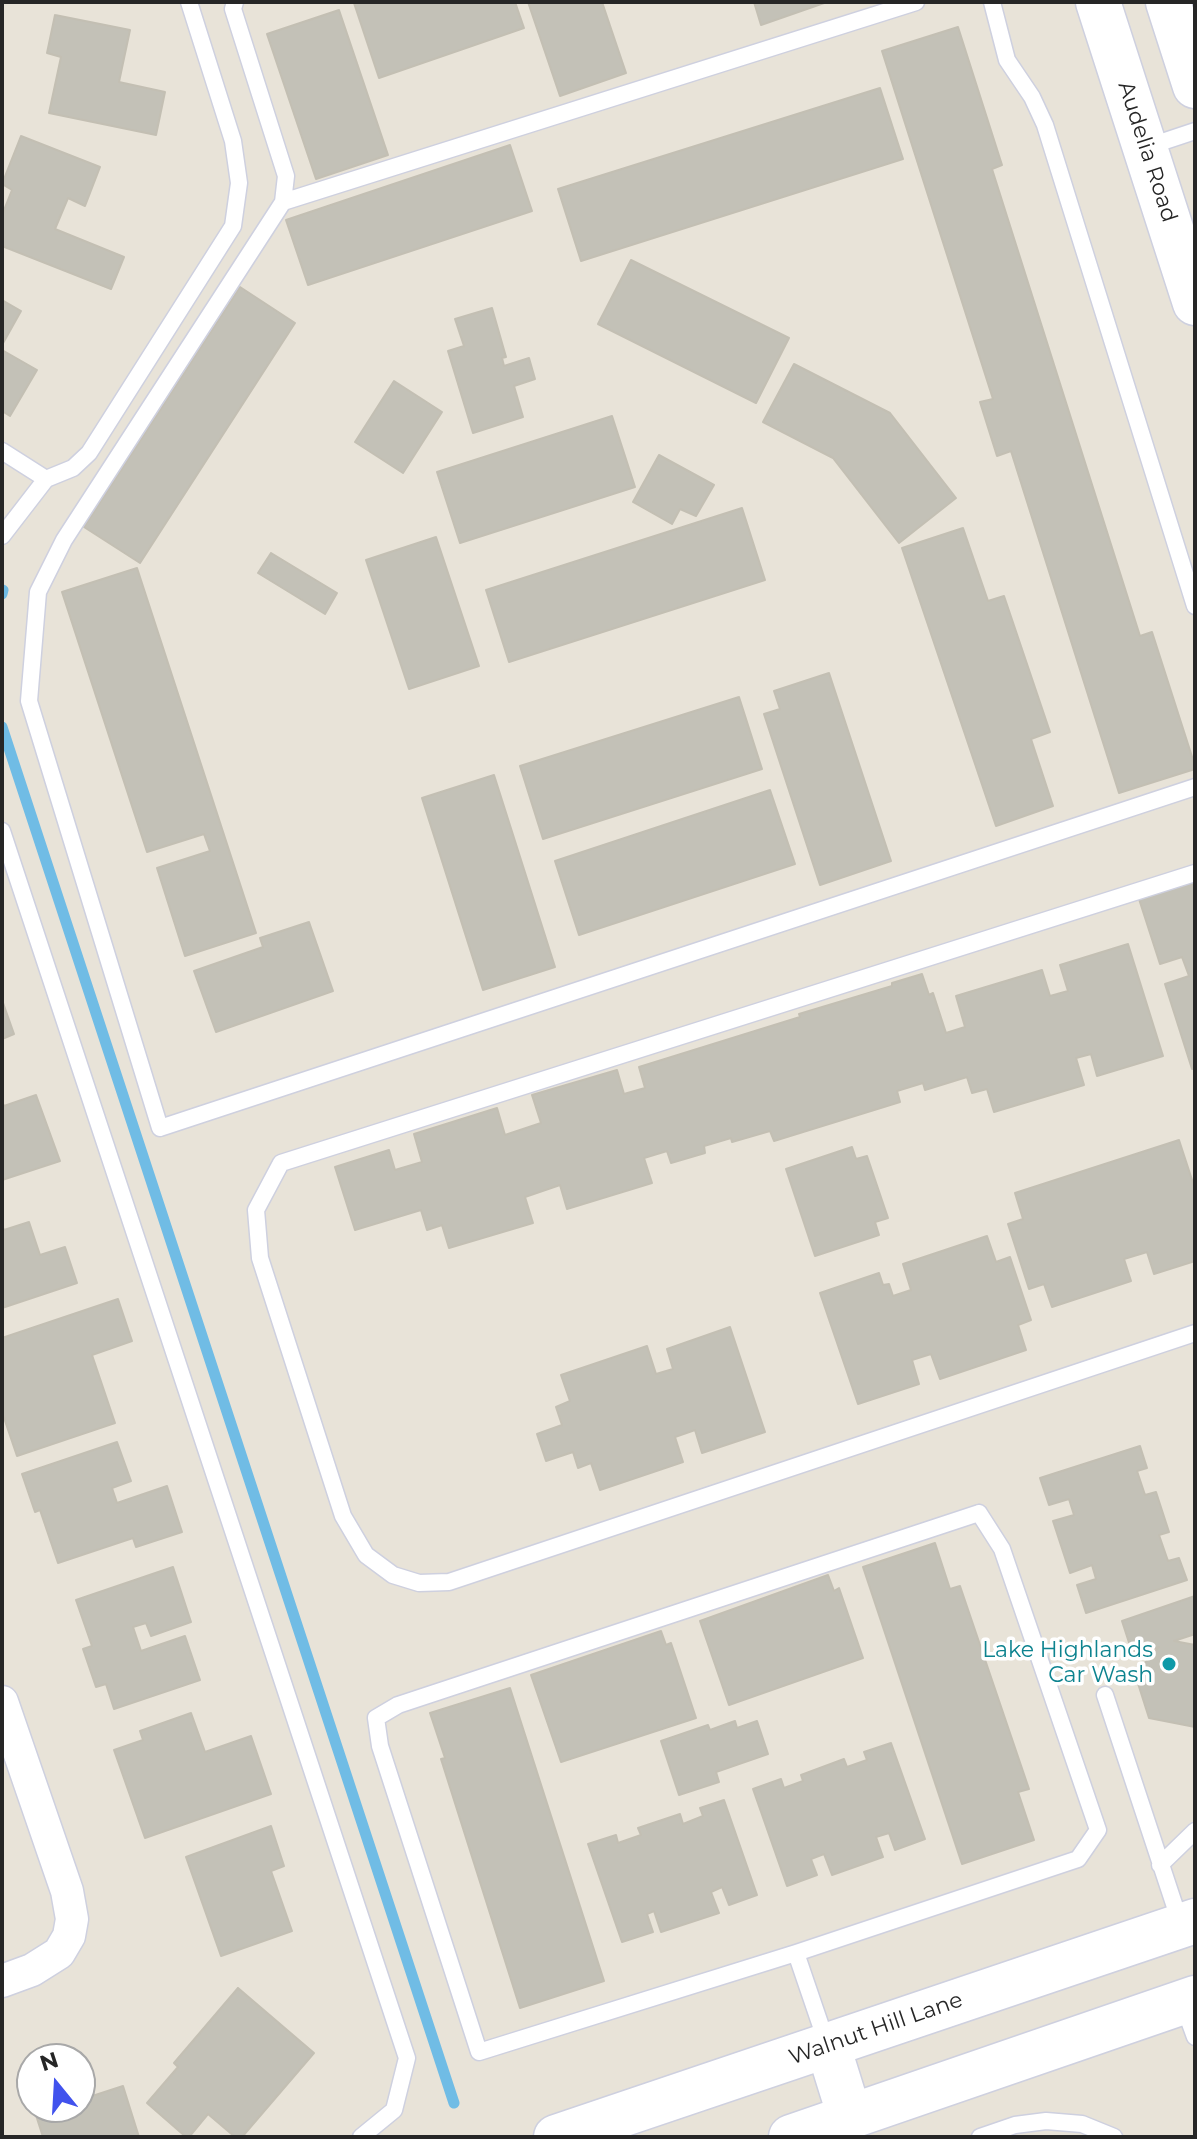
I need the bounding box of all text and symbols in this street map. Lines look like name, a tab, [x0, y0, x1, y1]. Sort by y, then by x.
street label: Audelia Road	[1112, 78, 1182, 226]
place label: Lake Highlands Car Wash	[982, 1638, 1153, 1690]
marker: Lake Highlands Car Wash	[1160, 1655, 1178, 1673]
street label: Walnut Hill Lane	[786, 1987, 966, 2071]
north arrow	[16, 2043, 96, 2123]
text: N	[36, 2046, 62, 2077]

